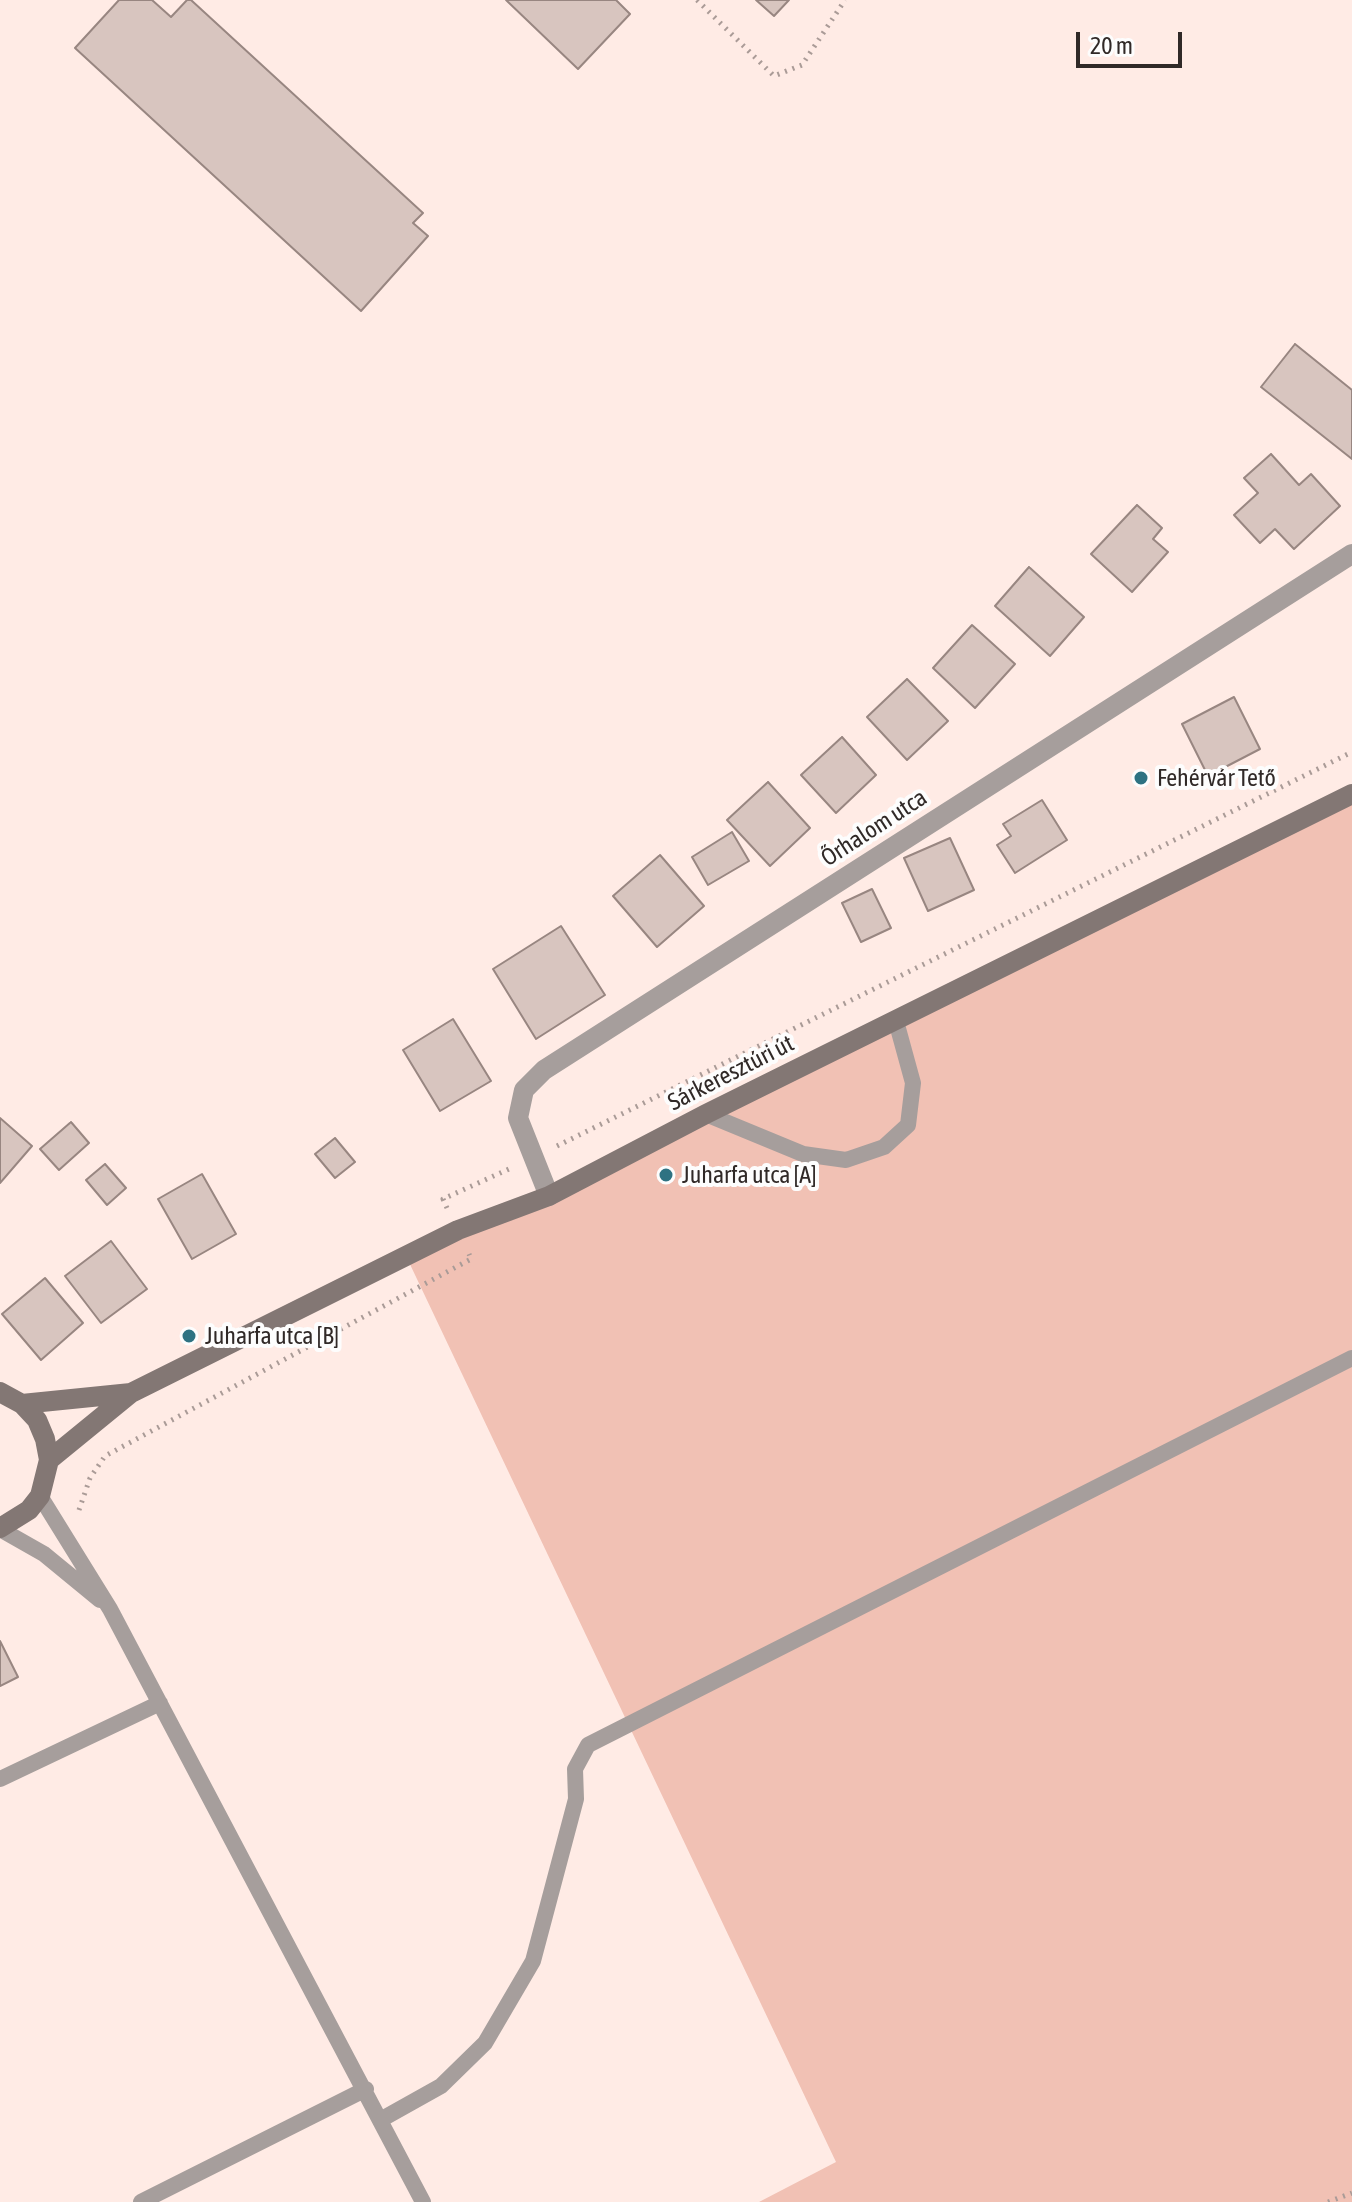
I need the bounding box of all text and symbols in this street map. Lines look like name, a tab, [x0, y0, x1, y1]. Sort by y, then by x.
scale bar	[1080, 16, 1186, 66]
text: 20 m	[1090, 32, 1133, 59]
place label: Fehérvár Tető	[1157, 764, 1276, 792]
marker: Fehérvár Tető	[1132, 769, 1150, 787]
street label: Őrhalom utca	[816, 783, 932, 873]
street label: Sárkeresztúri út	[663, 1029, 799, 1117]
place label: Juharfa utca [A]	[682, 1161, 816, 1189]
marker: Juharfa utca [A]	[657, 1166, 675, 1184]
place label: Juharfa utca [B]	[205, 1322, 339, 1350]
marker: Juharfa utca [B]	[180, 1327, 198, 1345]

